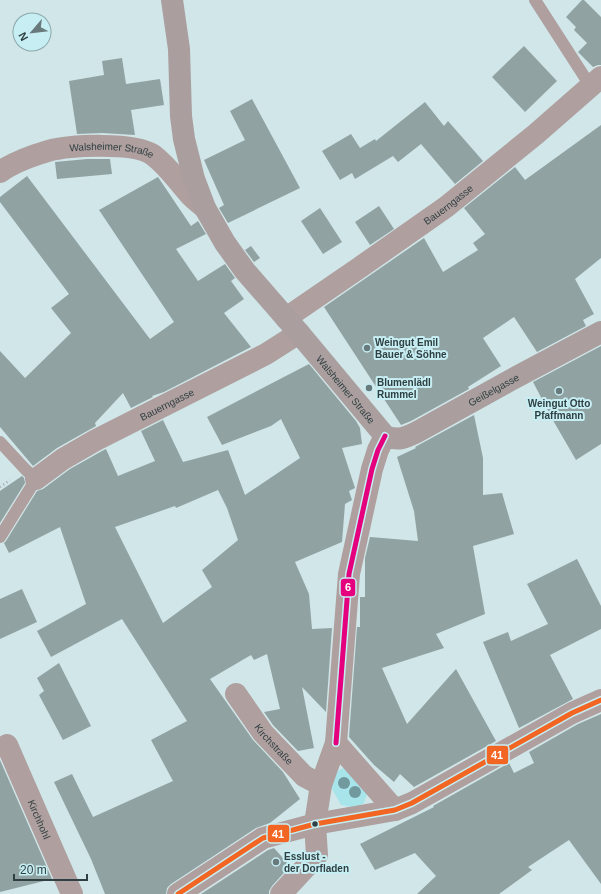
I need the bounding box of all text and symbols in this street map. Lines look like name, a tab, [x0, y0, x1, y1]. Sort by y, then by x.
north arrow	[12, 12, 52, 52]
text: N	[16, 30, 30, 43]
street label: Walsheimer Straße	[69, 140, 156, 160]
street label: Bauerngasse	[421, 182, 475, 227]
place label: Weingut Emil Bauer & Söhne	[375, 337, 447, 360]
marker: Weingut Emil Bauer & Söhne	[362, 343, 372, 353]
street label: Walsheimer Straße	[314, 353, 378, 426]
street label: Geißelgasse	[466, 371, 521, 408]
place label: Blumenlädl Rummel	[377, 377, 431, 400]
marker: Blumenlädl Rummel	[364, 383, 374, 393]
street label: Bauerngasse	[138, 386, 196, 422]
marker: Weingut Otto Pfaffmann	[554, 386, 564, 396]
place label: Weingut Otto Pfaffmann	[528, 398, 590, 421]
line badge: 6	[340, 578, 356, 597]
text: 6	[345, 581, 351, 593]
street label: Kirchstraße	[253, 722, 296, 767]
line badge: 41	[486, 745, 509, 765]
text: 41	[491, 749, 503, 761]
street label: Kirchhohl	[26, 798, 53, 841]
unlabelled marker	[310, 819, 320, 829]
line badge: 41	[267, 824, 290, 843]
text: 41	[272, 828, 284, 840]
place label: Esslust - der Dorfladen	[284, 851, 349, 874]
scale bar	[14, 856, 87, 882]
marker: Esslust - der Dorfladen	[271, 857, 281, 867]
text: 20 m	[20, 863, 47, 877]

